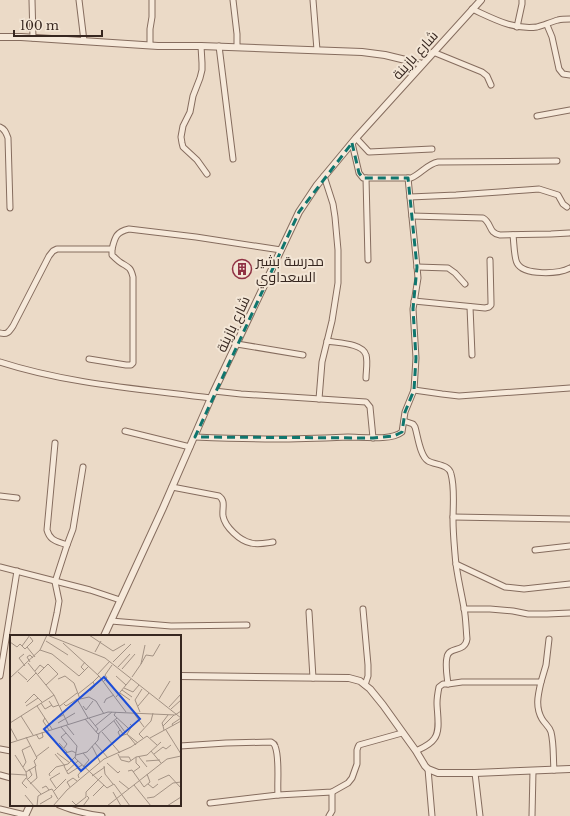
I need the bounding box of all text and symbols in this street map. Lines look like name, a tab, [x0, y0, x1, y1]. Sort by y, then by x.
scale bar	[14, 12, 102, 38]
text: 100 m	[20, 18, 59, 33]
street label: شارع بازينة	[388, 27, 442, 83]
place label: مدرسة بشير السعداوي	[255, 252, 324, 289]
building icon: مدرسة بشير السعداوي	[231, 258, 253, 280]
street label: شارع بازينة	[212, 293, 254, 355]
inset map	[10, 635, 181, 806]

